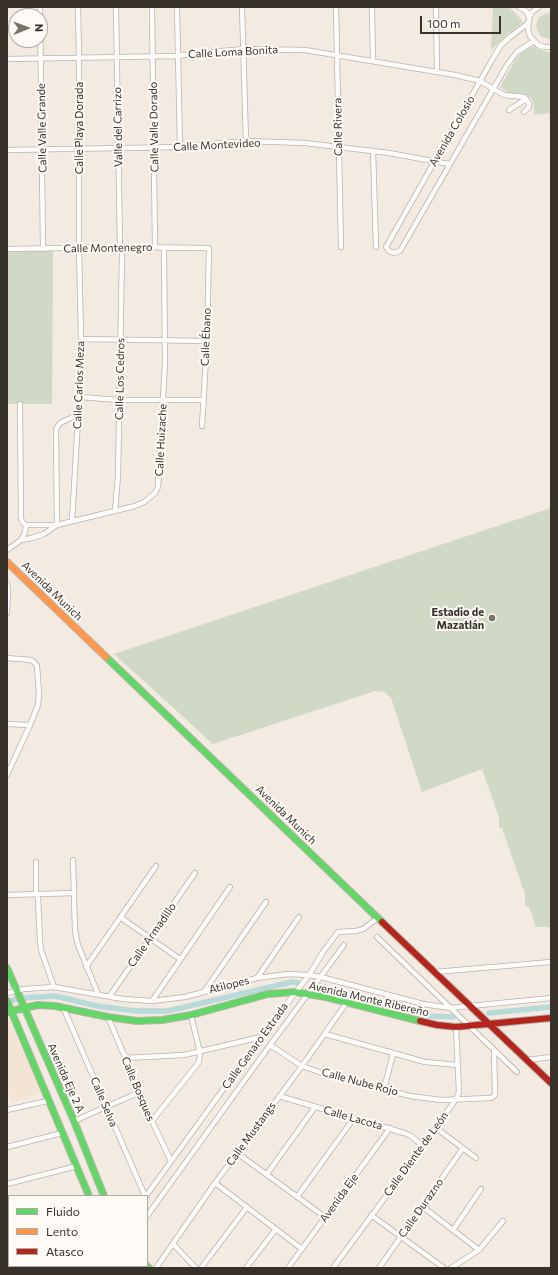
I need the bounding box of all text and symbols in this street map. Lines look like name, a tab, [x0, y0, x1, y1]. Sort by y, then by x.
north arrow	[8, 8, 48, 48]
scale bar	[422, 8, 503, 34]
text: 100 m	[427, 16, 461, 30]
text: N	[33, 24, 46, 32]
street label: Calle Loma Bonita	[188, 43, 278, 61]
street label: Calle Playa Dorada	[72, 82, 86, 174]
street label: Calle Valle Dorado	[147, 82, 161, 172]
street label: Calle Valle Grande	[35, 83, 49, 173]
street label: Valle del Carrizo	[111, 87, 125, 167]
street label: Avenida Colosio	[426, 93, 478, 169]
street label: Calle Rivera	[331, 98, 345, 156]
street label: Calle Montevideo	[173, 136, 261, 154]
street label: Calle Montenegro	[63, 241, 153, 255]
street label: Calle Ébano	[198, 308, 214, 366]
street label: Calle Los Cedros	[113, 338, 127, 420]
street label: Calle Carlos Meza	[71, 341, 87, 429]
street label: Calle Huizache	[153, 403, 169, 477]
street label: Avenida Munich	[19, 559, 85, 623]
place label: Estadio de Mazatlán	[432, 605, 484, 631]
marker: Estadio de Mazatlán	[487, 613, 497, 623]
street label: Avenida Munich	[253, 783, 319, 847]
street label: Calle Armadillo	[125, 900, 179, 970]
street label: Atilopes	[207, 974, 251, 996]
street label: Avenida Monte Ribereño	[308, 979, 430, 1019]
street label: Calle Genaro Estrada	[219, 1000, 291, 1092]
street label: Avenida Eje 2 A	[45, 1041, 87, 1115]
street label: Calle Bosques	[118, 1055, 158, 1123]
street label: Calle Nube Rojo	[320, 1065, 400, 1099]
street label: Calle Selva	[88, 1075, 120, 1129]
street label: Calle Mustangs	[223, 1099, 279, 1169]
street label: Calle Lacota	[322, 1103, 384, 1133]
street label: Calle Diente de León	[381, 1109, 451, 1199]
street label: Avenida Eje	[317, 1171, 361, 1225]
street label: Calle Durazno	[396, 1176, 446, 1240]
legend	[8, 1195, 148, 1267]
text: Fluido	[46, 1204, 80, 1218]
text: Lento	[46, 1224, 78, 1238]
text: Atasco	[46, 1244, 84, 1258]

